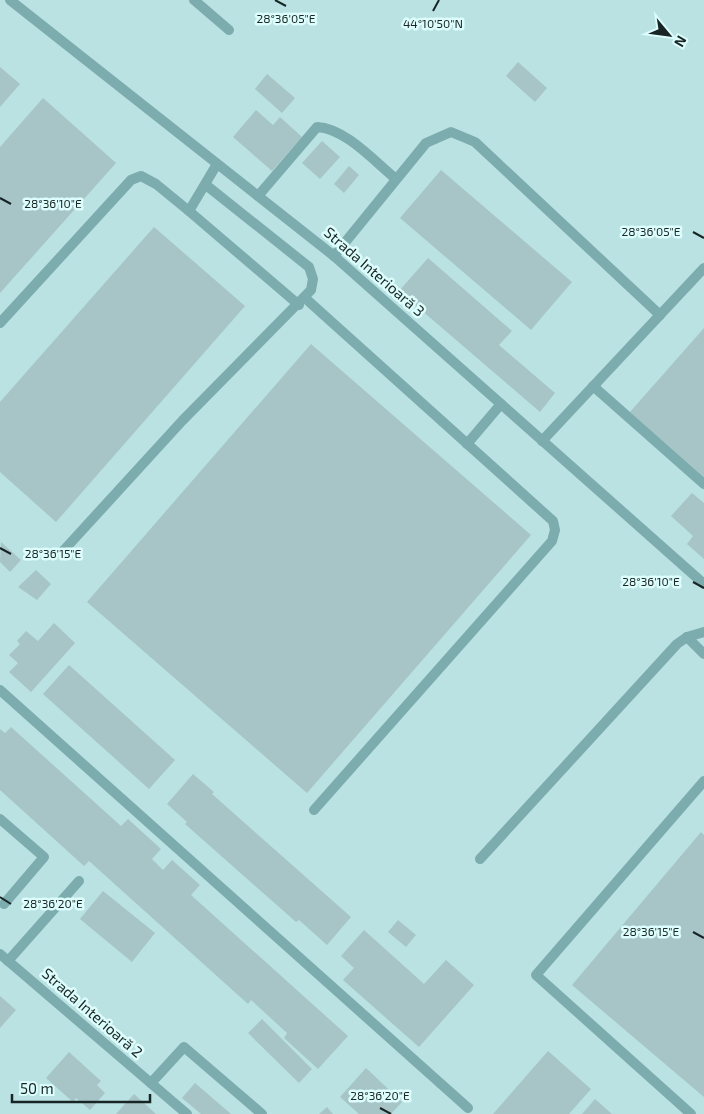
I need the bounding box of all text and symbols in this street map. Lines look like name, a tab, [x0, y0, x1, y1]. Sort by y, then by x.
north arrow	[644, 10, 694, 60]
text: 28°36'05"E	[256, 11, 316, 25]
text: 44°10'50"N	[403, 16, 463, 30]
text: N	[671, 33, 691, 50]
text: 28°36'10"E	[24, 196, 82, 210]
street label: Strada Interioară 3	[321, 223, 429, 320]
text: 28°36'05"E	[621, 224, 681, 238]
text: 28°36'15"E	[25, 546, 82, 560]
text: 28°36'10"E	[622, 574, 680, 588]
text: 28°36'20"E	[23, 896, 83, 910]
text: 28°36'15"E	[623, 924, 680, 938]
street label: Strada Interioară 2	[39, 964, 147, 1061]
scale bar	[12, 1072, 150, 1104]
text: 50 m	[20, 1079, 54, 1097]
text: 28°36'20"E	[350, 1088, 410, 1102]

